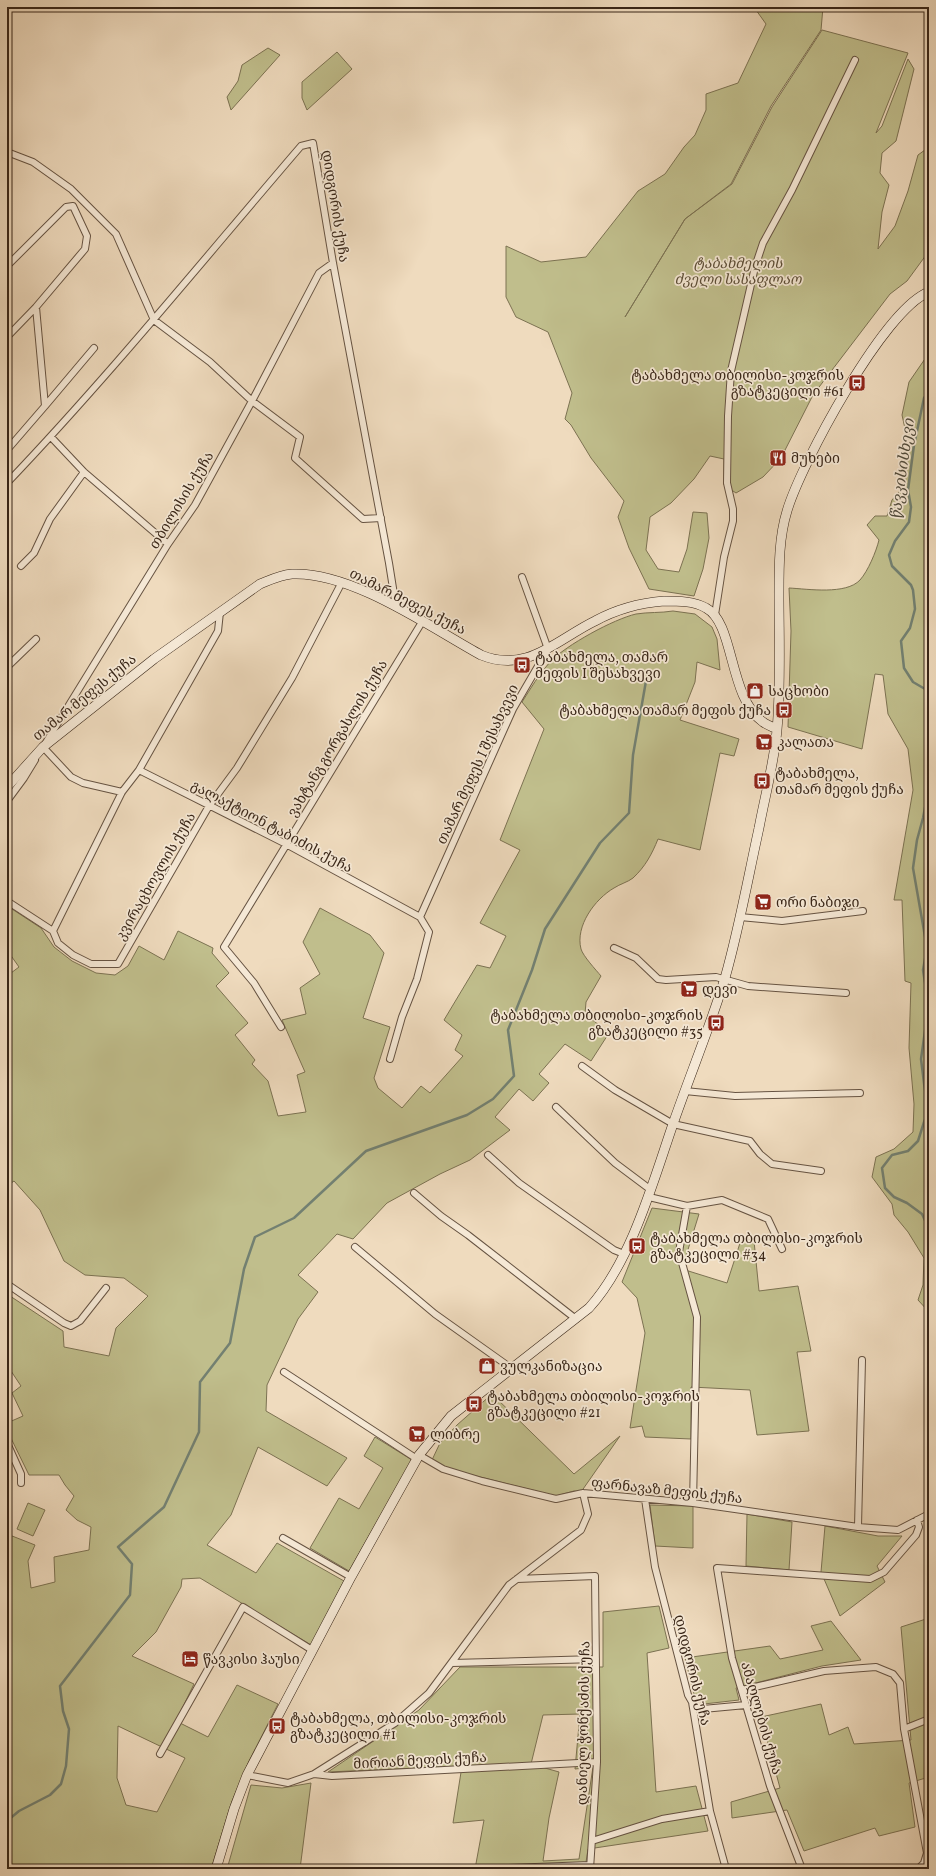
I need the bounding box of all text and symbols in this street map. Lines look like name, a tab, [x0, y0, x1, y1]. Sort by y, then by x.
street label: დიდგორის ქუჩა	[316, 149, 353, 264]
park label: ტაბახმელის ძველი სასაფლაო	[675, 255, 802, 290]
place label: ტაბახმელა თბილისი-კოჯრის გზატკეცილი #61	[631, 367, 844, 402]
bus stop icon: ტაბახმელა თბილისი-კოჯრის გზატკეცილი #61	[847, 373, 867, 393]
water label: წავკისისხევი	[886, 416, 921, 521]
street label: თბილისის ქუჩა	[146, 448, 219, 553]
restaurant icon: მუხები	[768, 448, 788, 468]
place label: მუხები	[791, 450, 840, 469]
street label: თამარ მეფეს ქუჩა	[346, 565, 469, 640]
place label: ტაბახმელა, თამარ მეფის I შესახვევი	[535, 649, 668, 684]
street label: თამარ მეფეს ქუჩა	[29, 650, 141, 746]
bus stop icon: ტაბახმელა, თამარ მეფის I შესახვევი	[512, 655, 532, 675]
street label: ვახტანგ გორგასლის ქუჩა	[284, 657, 393, 821]
street label: თამარ მეფეს I შესახვევი	[433, 681, 524, 848]
shop icon: საცხობი	[745, 681, 765, 701]
place label: საცხობი	[768, 683, 829, 702]
bus stop icon: ტაბახმელა თამარ მეფის ქუჩა	[774, 700, 794, 720]
place label: ტაბახმელა თამარ მეფის ქუჩა	[559, 702, 771, 721]
supermarket icon: კალათა	[754, 732, 774, 752]
place label: კალათა	[777, 734, 834, 753]
place label: ტაბახმელა, თამარ მეფის ქუჩა	[775, 765, 904, 800]
bus stop icon: ტაბახმელა, თამარ მეფის ქუჩა	[752, 771, 772, 791]
street label: გალაქტიონ ტაბიძის ქუჩა	[187, 777, 355, 878]
street label: კვირაცხოვლის ქუჩა	[112, 809, 201, 944]
supermarket icon: ორი ნაბიჯი	[753, 892, 773, 912]
place label: ორი ნაბიჯი	[776, 894, 860, 913]
supermarket icon: დევი	[679, 979, 699, 999]
place label: დევი	[702, 981, 738, 1000]
place label: ტაბახმელა თბილისი-კოჯრის გზატკეცილი #35	[490, 1007, 703, 1042]
bus stop icon: ტაბახმელა თბილისი-კოჯრის გზატკეცილი #35	[706, 1013, 726, 1033]
place label: ტაბახმელა თბილისი-კოჯრის გზატკეცილი #34	[650, 1230, 863, 1265]
bus stop icon: ტაბახმელა თბილისი-კოჯრის გზატკეცილი #34	[627, 1236, 647, 1256]
shop icon: ვულკანიზაცია	[477, 1356, 497, 1376]
place label: ვულკანიზაცია	[500, 1358, 602, 1377]
place label: ტაბახმელა თბილისი-კოჯრის გზატკეცილი #21	[487, 1388, 700, 1423]
bus stop icon: ტაბახმელა თბილისი-კოჯრის გზატკეცილი #21	[464, 1394, 484, 1414]
supermarket icon: ლიბრე	[407, 1424, 427, 1444]
place label: ლიბრე	[430, 1426, 480, 1445]
street label: ფარნავაზ მეფის ქუჩა	[590, 1474, 743, 1509]
street label: დიდგორის ქუჩა	[669, 1613, 715, 1728]
street label: დანიელ ჭონქაძის ქუჩა	[574, 1641, 595, 1805]
hotel icon: წავკისი ჰაუსი	[180, 1649, 200, 1669]
place label: წავკისი ჰაუსი	[203, 1651, 300, 1670]
street label: ამაღლების ქუჩა	[735, 1660, 786, 1777]
place label: ტაბახმელა, თბილისი-კოჯრის გზატკეცილი #1	[290, 1710, 506, 1745]
bus stop icon: ტაბახმელა, თბილისი-კოჯრის გზატკეცილი #1	[267, 1716, 287, 1736]
street label: მირიან მეფის ქუჩა	[353, 1749, 487, 1774]

